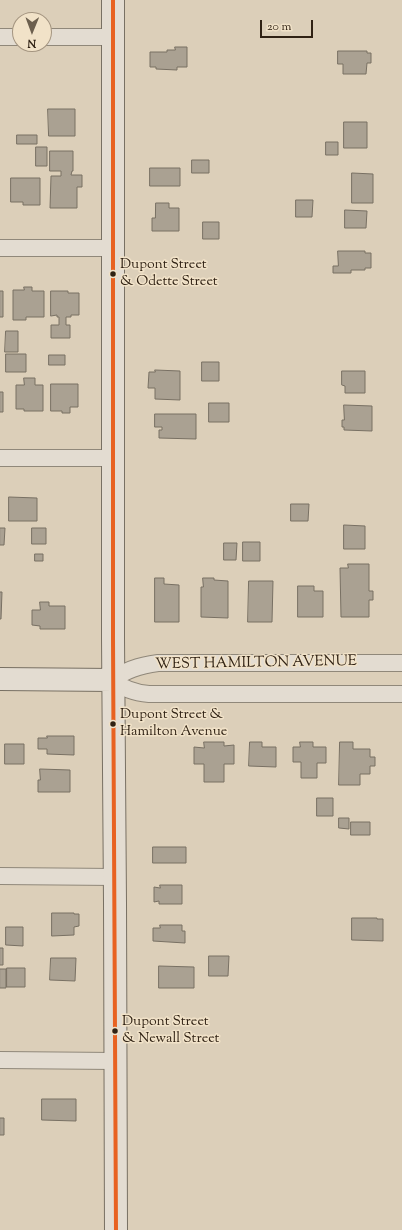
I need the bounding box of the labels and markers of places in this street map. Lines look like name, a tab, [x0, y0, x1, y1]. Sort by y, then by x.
place label: Dupont Street & Odette Street	[120, 258, 218, 290]
marker: Dupont Street & Odette Street	[108, 269, 118, 279]
place label: Dupont Street & Hamilton Avenue	[120, 708, 227, 740]
marker: Dupont Street & Hamilton Avenue	[108, 719, 118, 729]
place label: Dupont Street & Newall Street	[122, 1015, 219, 1048]
marker: Dupont Street & Newall Street	[110, 1026, 120, 1036]

